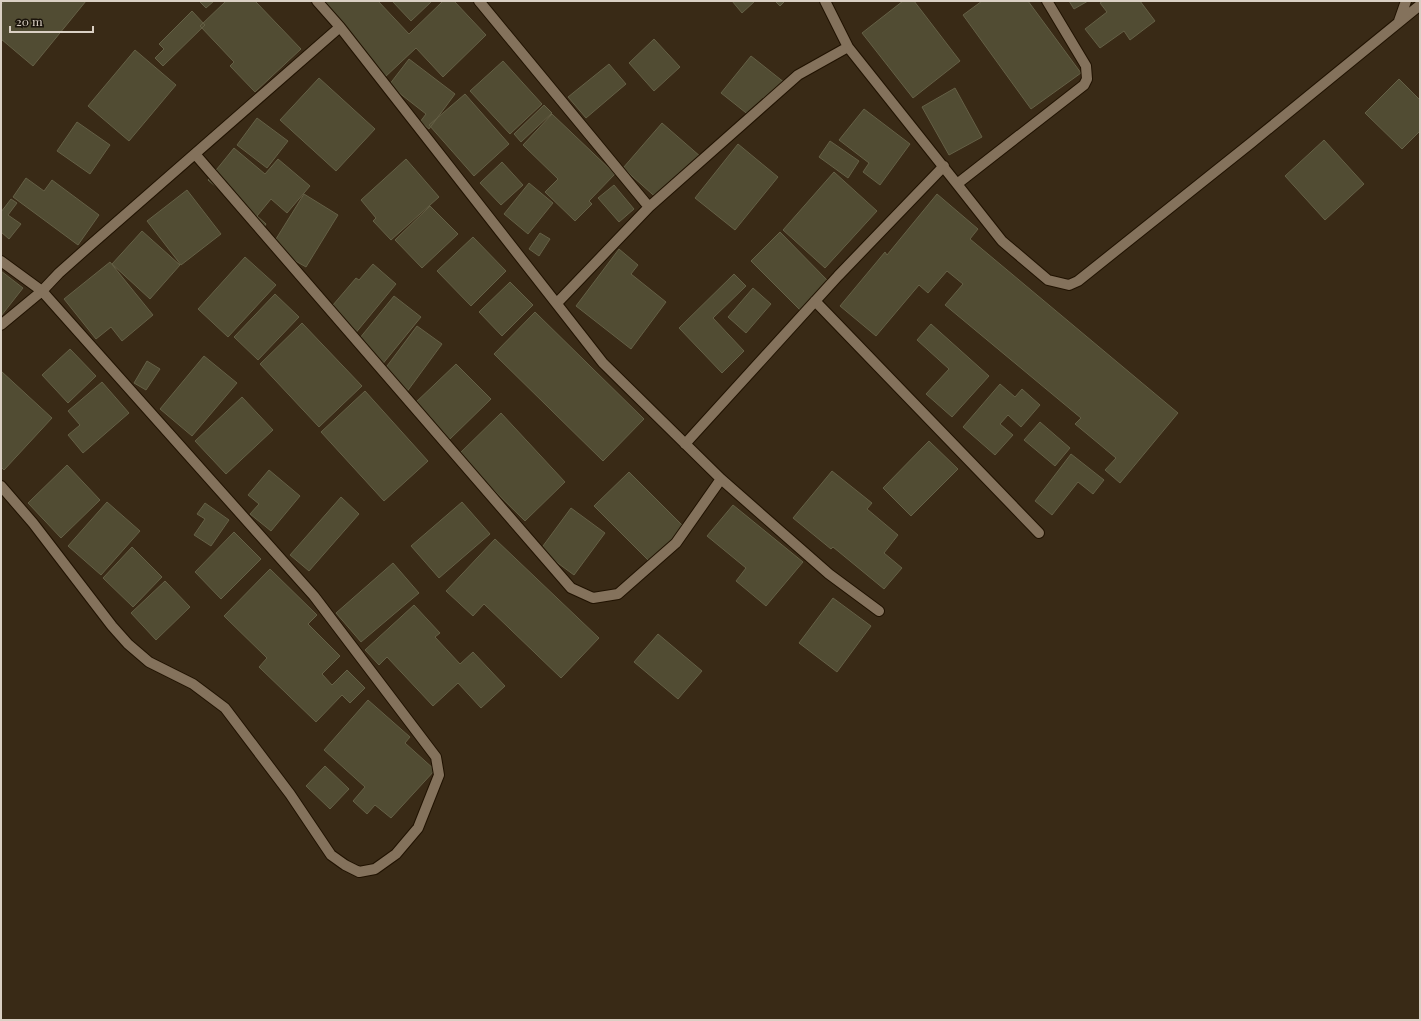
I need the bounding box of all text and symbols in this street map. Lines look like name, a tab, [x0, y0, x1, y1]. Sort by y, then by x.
scale bar	[10, 8, 93, 34]
text: 20 m	[16, 13, 43, 29]

